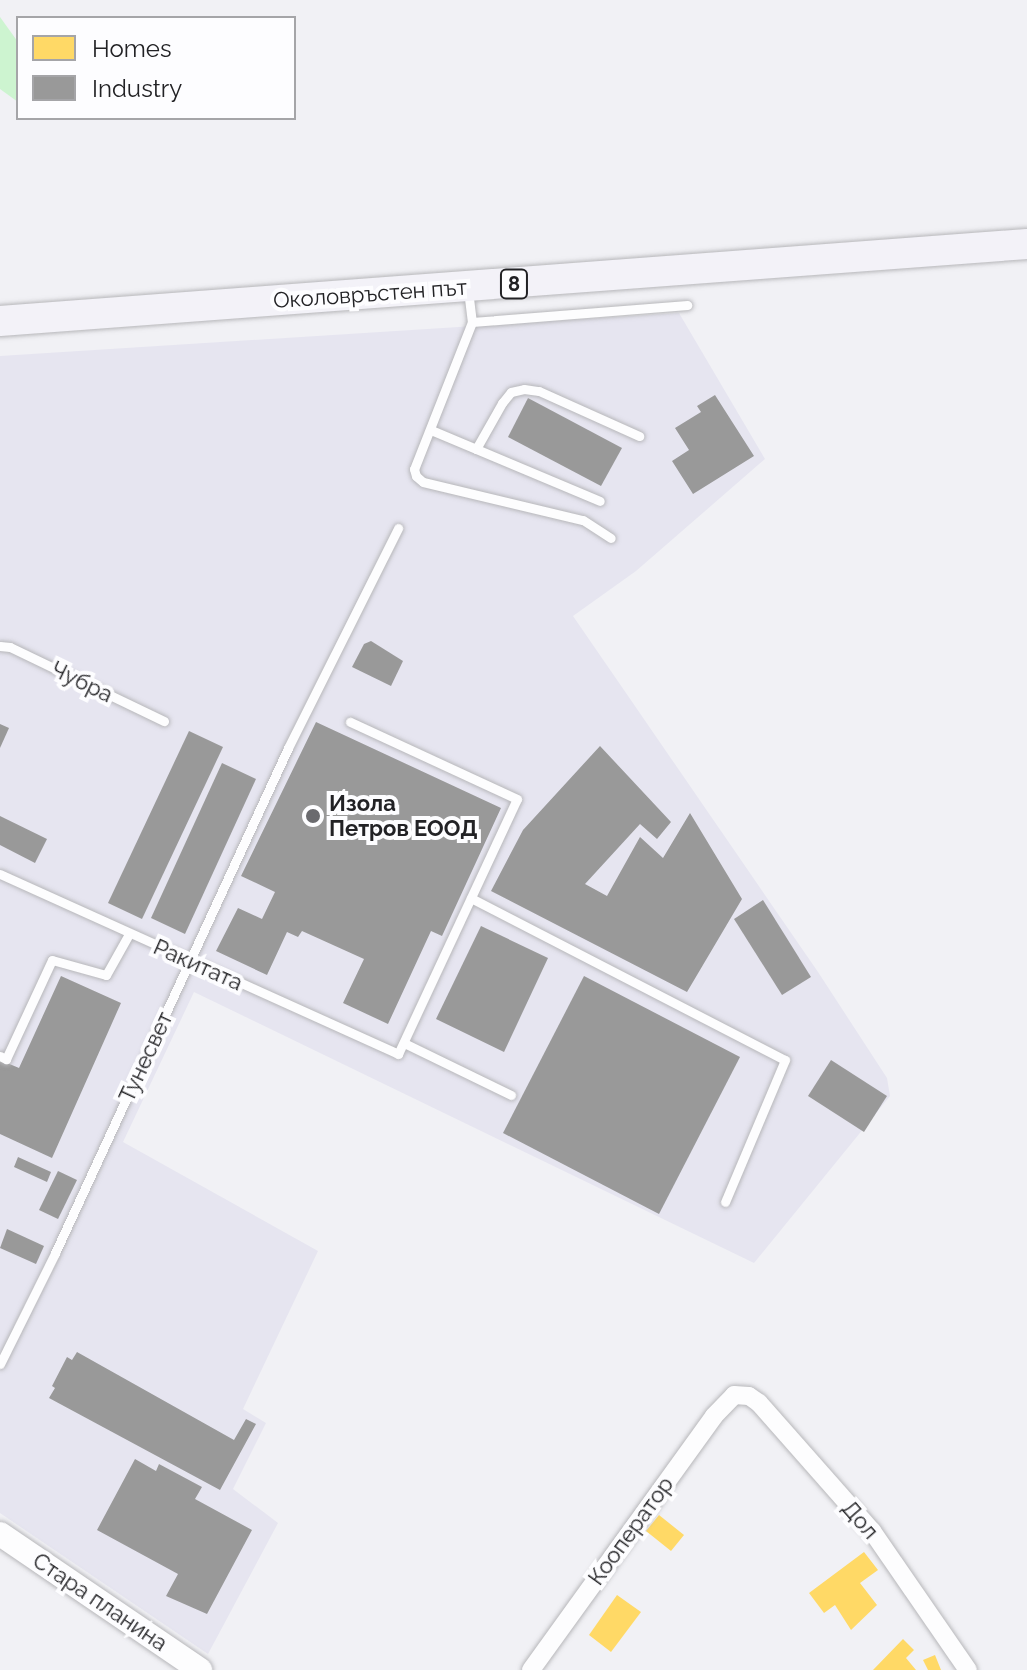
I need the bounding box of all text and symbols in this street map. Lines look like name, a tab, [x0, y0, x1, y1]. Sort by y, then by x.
legend	[16, 16, 296, 120]
text: Homes	[92, 34, 172, 63]
text: Industry	[92, 74, 182, 103]
road number: 8	[498, 268, 530, 300]
street label: Околовръстен път	[272, 274, 468, 314]
street label: Чубра	[47, 656, 117, 708]
place label: Изола Петров ЕООД	[329, 790, 478, 842]
marker: Изола Петров ЕООД	[304, 807, 322, 825]
street label: Ракитата	[149, 934, 247, 996]
street label: Тунесвет	[114, 1008, 178, 1106]
street label: Кооператор	[583, 1472, 679, 1590]
street label: Дол	[836, 1495, 884, 1545]
street label: Стара планина	[28, 1547, 172, 1657]

